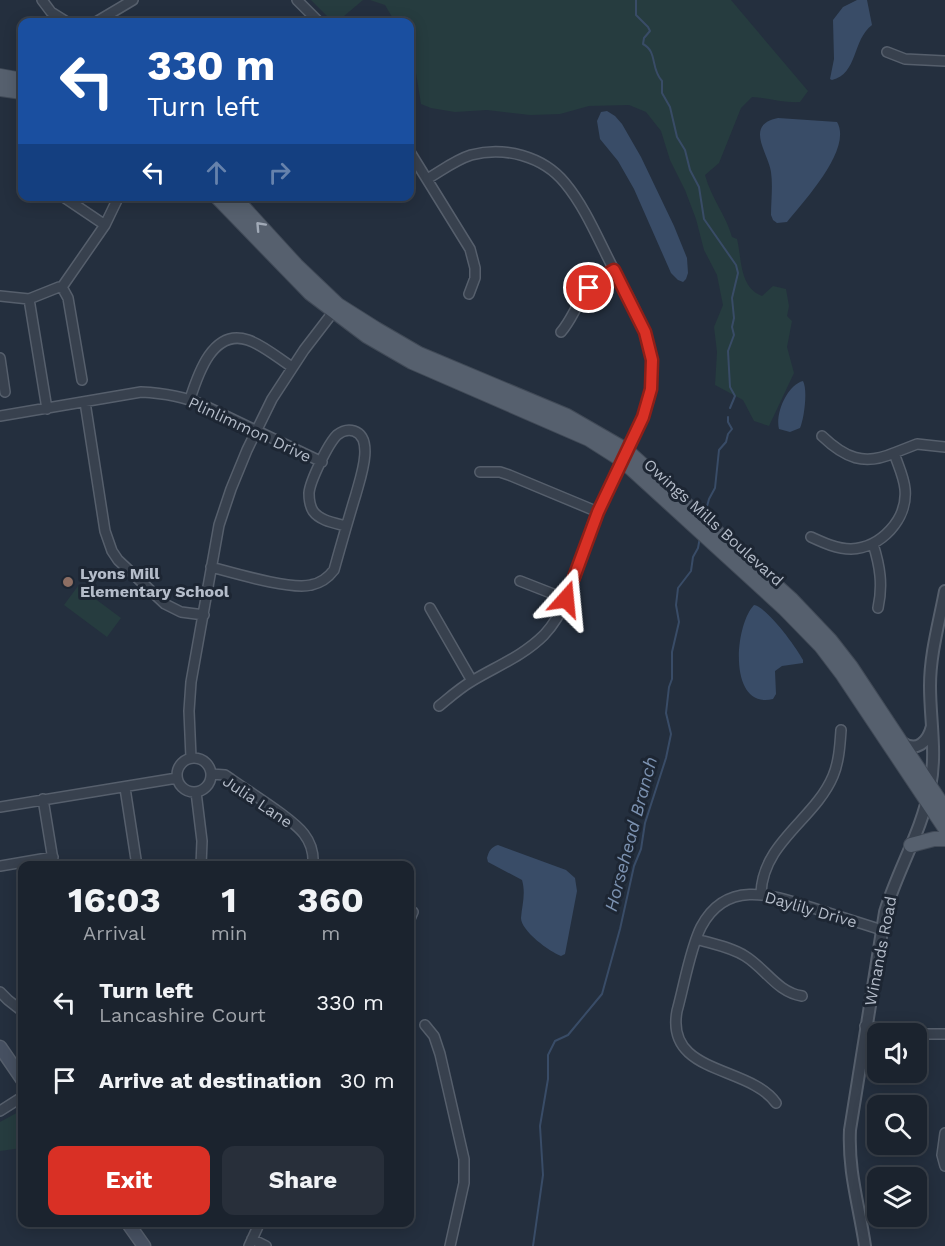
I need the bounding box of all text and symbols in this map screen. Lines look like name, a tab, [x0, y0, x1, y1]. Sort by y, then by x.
text: 330 m	[147, 41, 275, 90]
icon: left	[48, 42, 126, 120]
text: Turn left	[147, 91, 259, 123]
icon: left	[137, 156, 170, 189]
icon: ahead	[200, 156, 233, 189]
icon: right	[263, 156, 296, 189]
one-way arrow	[257, 222, 268, 233]
pin	[563, 262, 614, 313]
icon: arrive	[572, 271, 605, 304]
street label: Plinlimmon Drive	[185, 393, 314, 466]
street label: Owings Mills Boulevard	[640, 455, 787, 590]
place label: Lyons Mill Elementary School	[80, 564, 230, 601]
position arrow	[534, 567, 598, 631]
marker: Lyons Mill Elementary School	[61, 575, 75, 589]
water label: Horsehead Branch	[600, 754, 661, 913]
street label: Julia Lane	[219, 771, 296, 832]
text: 16:03	[68, 879, 161, 921]
text: 1	[221, 879, 237, 921]
text: 360	[297, 879, 364, 921]
street label: Daylily Drive	[763, 887, 859, 932]
street label: Winands Road	[861, 895, 900, 1008]
text: Arrival	[83, 921, 146, 945]
text: min	[211, 921, 247, 945]
text: m	[321, 921, 340, 945]
text: Turn left	[99, 978, 193, 1003]
icon: left	[48, 986, 81, 1019]
text: 330 m	[316, 990, 384, 1015]
text: Lancashire Court	[99, 1003, 266, 1027]
map controls	[867, 1023, 927, 1227]
button: sound	[867, 1023, 927, 1083]
icon: arrive	[48, 1064, 81, 1097]
text: Arrive at destination	[99, 1068, 322, 1093]
text: 30 m	[340, 1068, 395, 1093]
button: search	[867, 1095, 927, 1155]
button: Exit	[48, 1146, 210, 1215]
button: Share	[222, 1146, 384, 1215]
button: layers	[867, 1167, 927, 1227]

